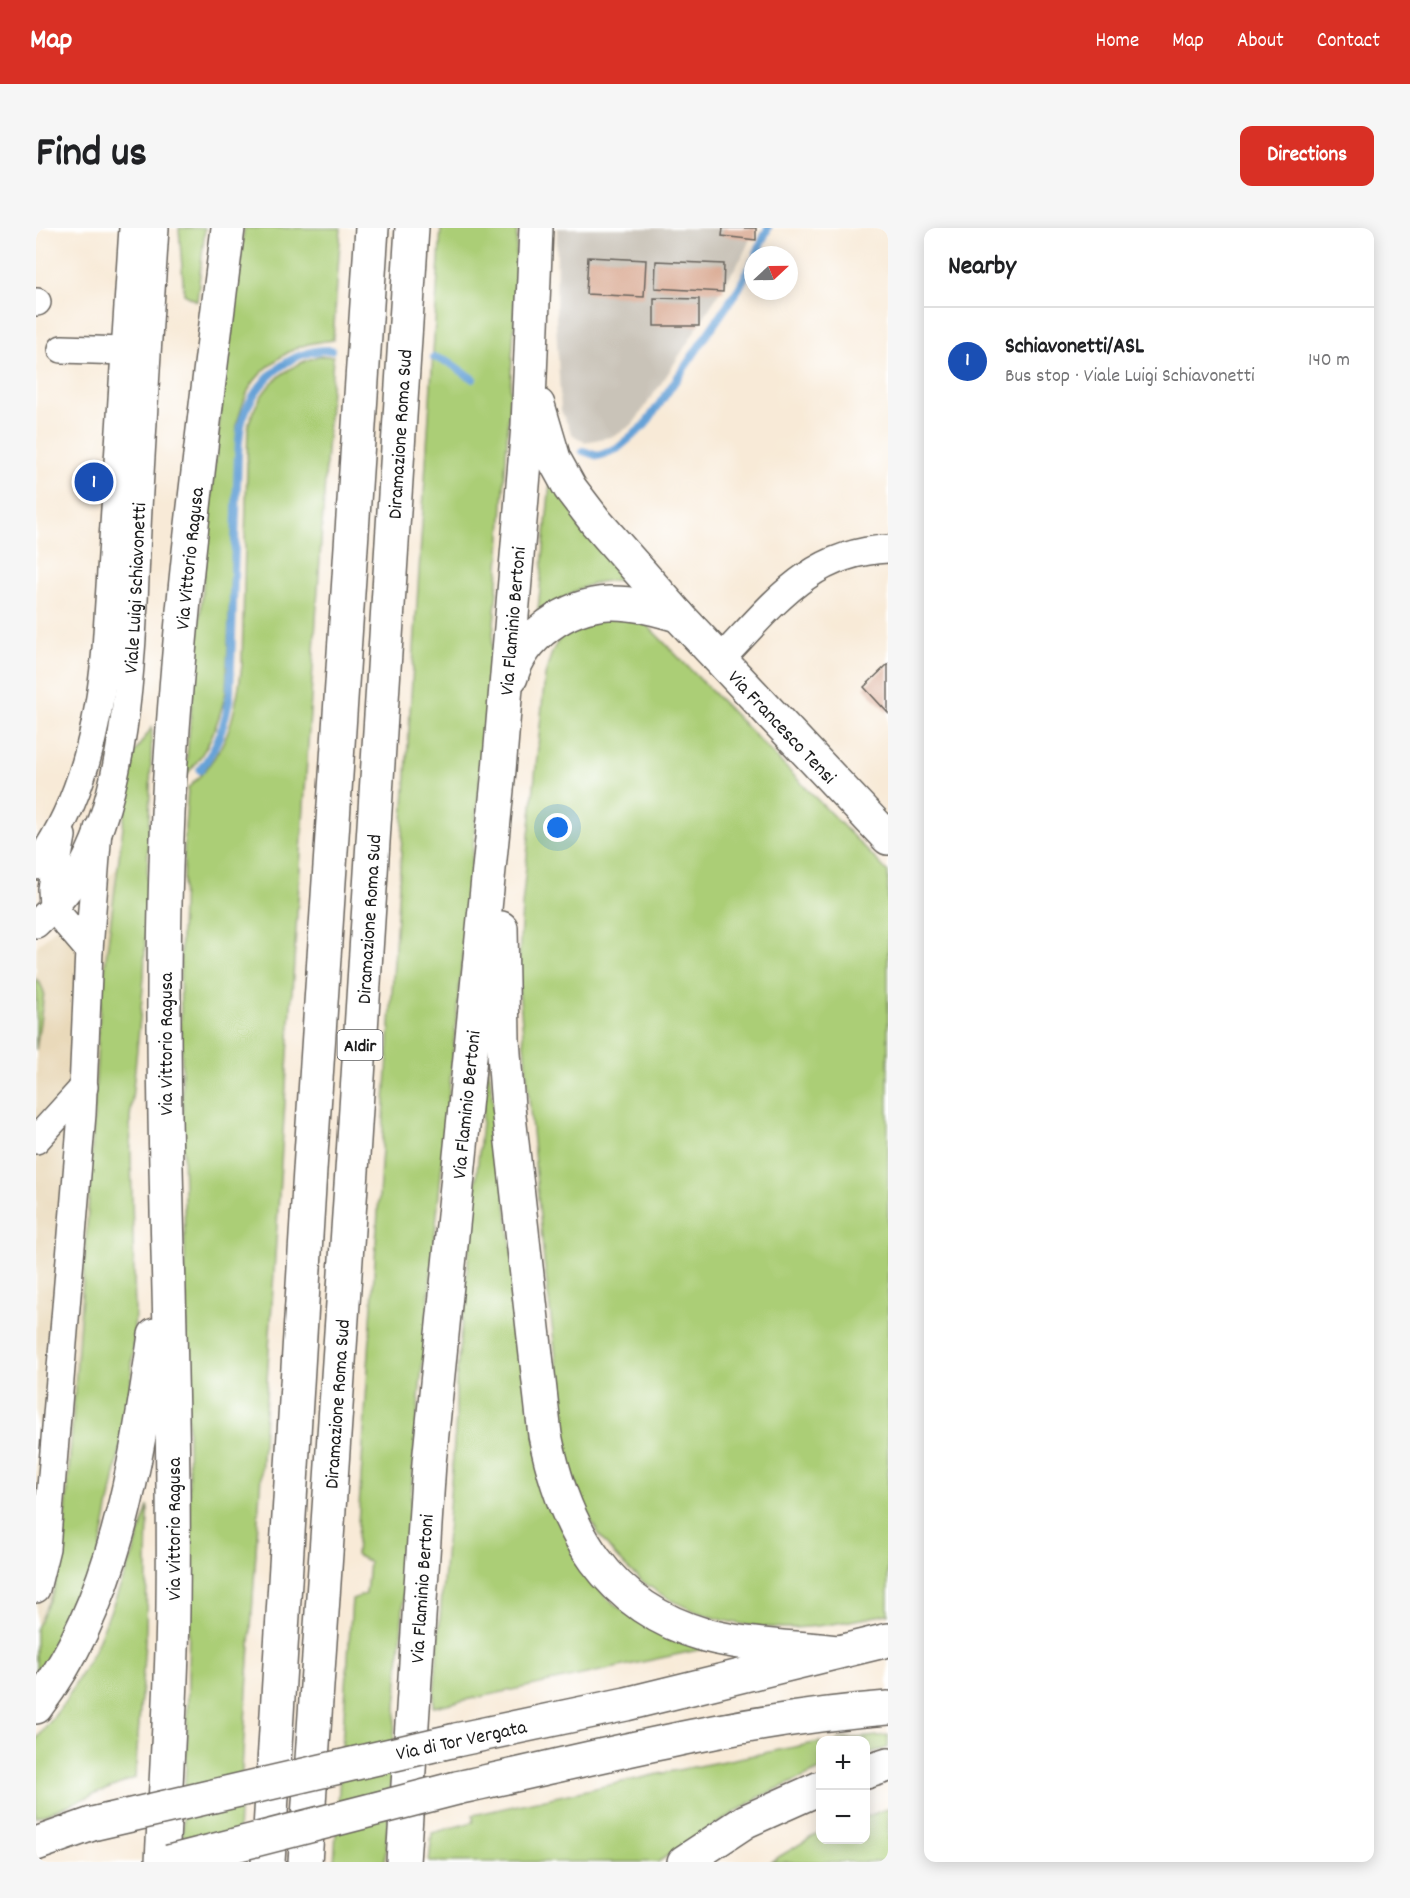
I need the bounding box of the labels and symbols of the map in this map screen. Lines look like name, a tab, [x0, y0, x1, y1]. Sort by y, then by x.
north arrow	[744, 246, 798, 300]
street label: Diramazione Roma Sud	[383, 349, 421, 520]
pin: 1	[74, 460, 114, 504]
street label: Via Vittorio Ragusa	[170, 485, 213, 631]
street label: Viale Luigi Schiavonetti	[118, 502, 155, 675]
street label: Via Flaminio Bertoni	[494, 545, 535, 697]
street label: Via Francesco Tensi	[720, 665, 842, 792]
your location	[543, 813, 572, 842]
street label: Diramazione Roma Sud	[352, 834, 390, 1005]
street label: Via Vittorio Ragusa	[154, 972, 182, 1116]
street label: Via Flaminio Bertoni	[447, 1029, 490, 1181]
road number: A1dir	[338, 1030, 382, 1060]
street label: Diramazione Roma Sud	[319, 1318, 359, 1490]
street label: Via Vittorio Ragusa	[162, 1457, 190, 1601]
street label: Via Flaminio Bertoni	[405, 1513, 443, 1664]
street label: Via di Tor Vergata	[394, 1714, 530, 1769]

